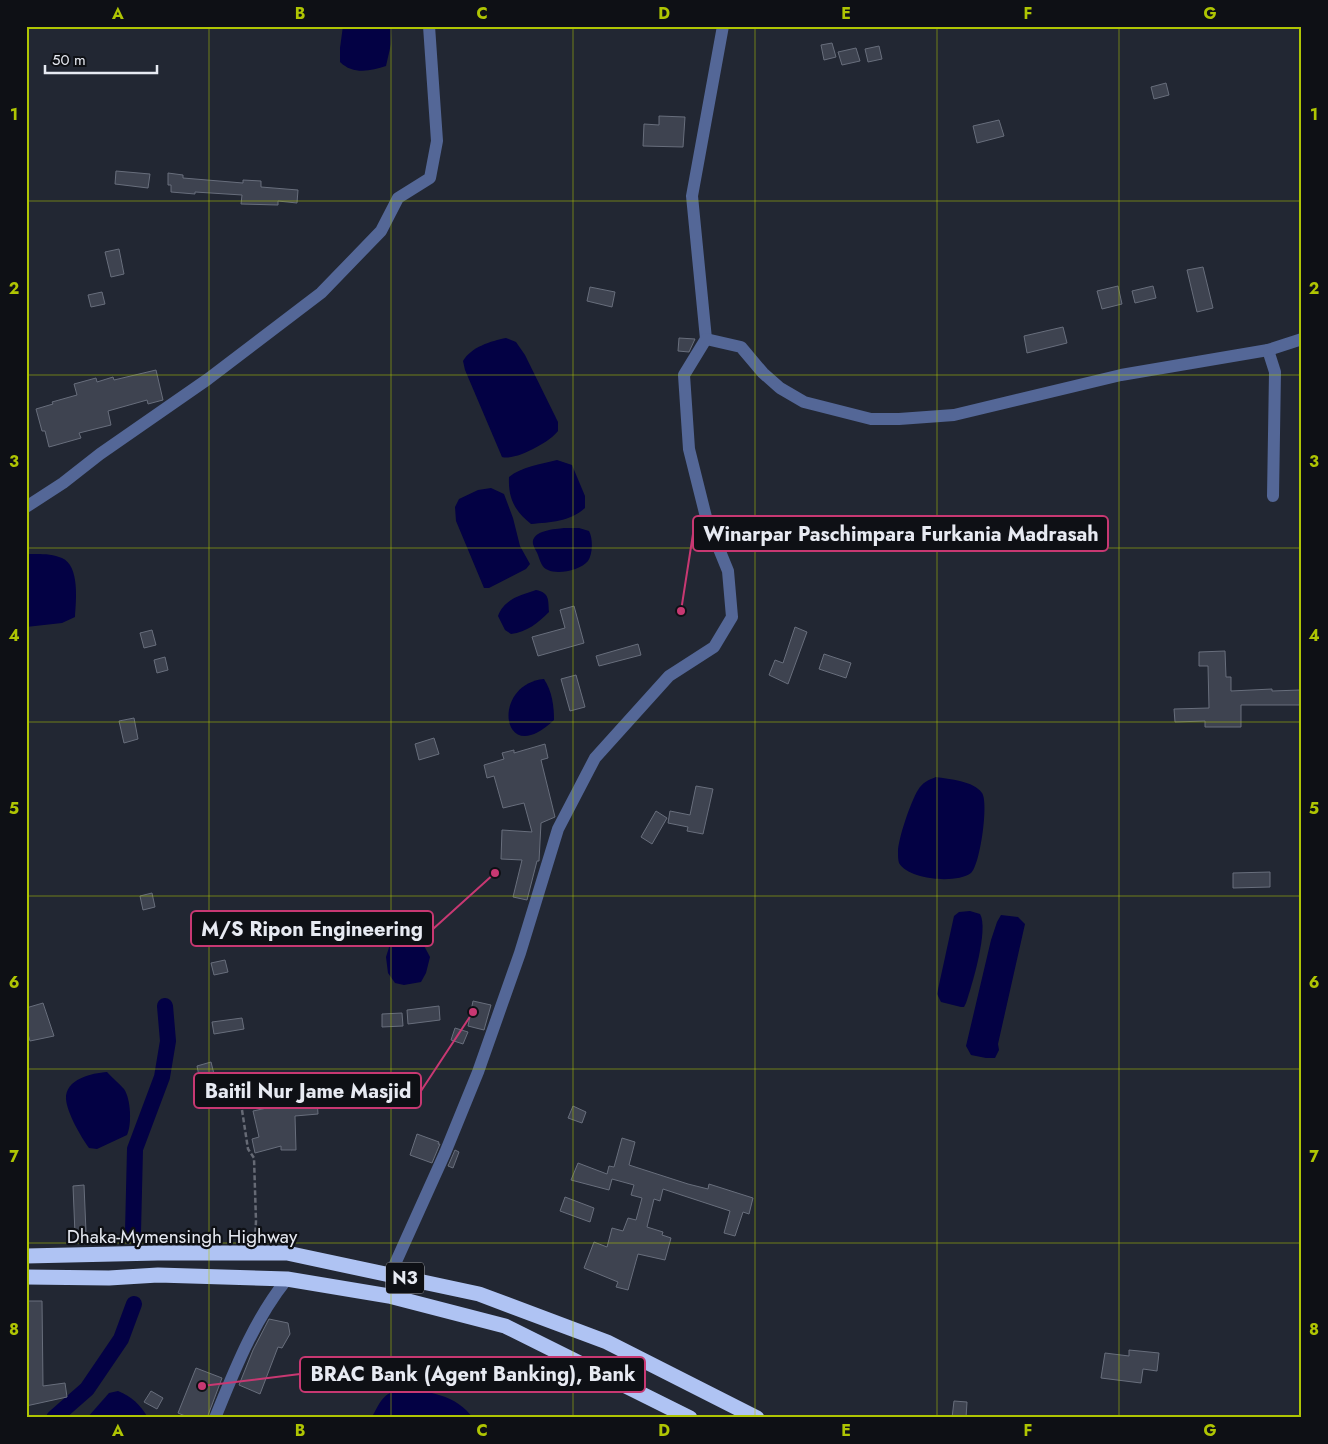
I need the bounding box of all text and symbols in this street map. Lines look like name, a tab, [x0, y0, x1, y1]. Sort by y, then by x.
text: A	[111, 2, 124, 25]
text: B	[295, 2, 305, 25]
text: C	[476, 2, 488, 25]
text: D	[658, 2, 670, 25]
text: E	[841, 2, 851, 25]
text: F	[1024, 2, 1032, 25]
text: G	[1203, 2, 1217, 25]
scale bar	[45, 42, 158, 74]
text: 50 m	[52, 49, 86, 71]
text: 1	[10, 103, 18, 126]
text: 1	[1310, 103, 1318, 126]
text: 2	[9, 277, 19, 300]
text: 2	[1309, 277, 1319, 300]
text: 3	[9, 450, 19, 473]
text: 3	[1309, 450, 1319, 473]
callout: Winarpar Paschimpara Furkania Madrasah	[693, 516, 1108, 551]
text: Winarpar Paschimpara Furkania Madrasah	[703, 520, 1099, 549]
text: 4	[8, 624, 20, 647]
text: 4	[1308, 624, 1320, 647]
text: 5	[9, 797, 19, 820]
text: 5	[1309, 797, 1319, 820]
callout: M/S Ripon Engineering	[191, 911, 433, 946]
text: M/S Ripon Engineering	[201, 915, 423, 944]
text: 6	[9, 971, 19, 994]
text: 6	[1309, 971, 1319, 994]
callout: Baitil Nur Jame Masjid	[194, 1073, 421, 1108]
text: Baitil Nur Jame Masjid	[205, 1077, 411, 1106]
text: 7	[9, 1145, 19, 1168]
text: 7	[1309, 1145, 1319, 1168]
street label: Dhaka-Mymensingh Highway	[67, 1223, 298, 1250]
road number: N3	[386, 1262, 424, 1294]
text: 8	[9, 1318, 19, 1341]
text: 8	[1309, 1318, 1319, 1341]
callout: BRAC Bank (Agent Banking), Bank	[300, 1357, 645, 1392]
text: BRAC Bank (Agent Banking), Bank	[310, 1360, 636, 1389]
text: A	[111, 1419, 124, 1442]
text: B	[295, 1419, 305, 1442]
text: C	[476, 1419, 488, 1442]
text: D	[658, 1419, 670, 1442]
text: E	[841, 1419, 851, 1442]
text: F	[1024, 1419, 1032, 1442]
text: G	[1203, 1419, 1217, 1442]

